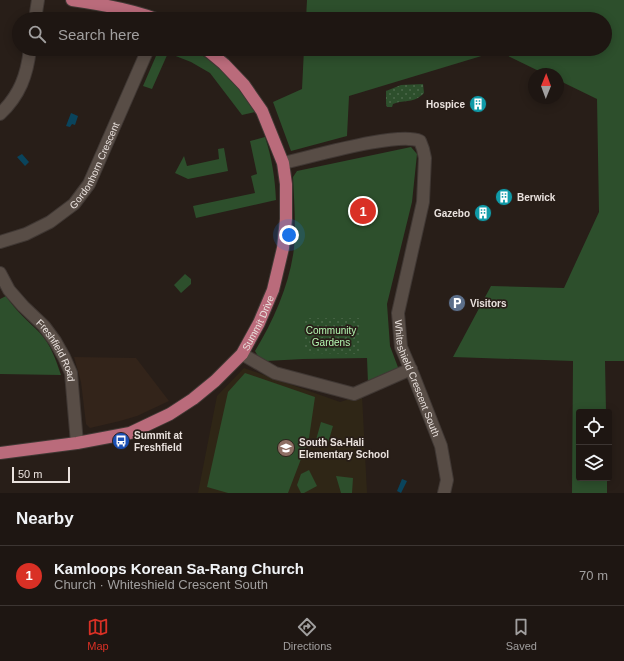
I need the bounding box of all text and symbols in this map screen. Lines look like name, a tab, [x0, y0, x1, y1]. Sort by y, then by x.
search box	[12, 12, 612, 56]
icon: search	[26, 23, 48, 45]
text: Search here	[58, 26, 140, 43]
north arrow	[528, 68, 564, 104]
building icon: Hospice	[468, 94, 488, 114]
place label: Hospice	[426, 99, 465, 110]
street label: Gordonhorn Crescent	[68, 120, 121, 211]
building icon: Berwick	[494, 187, 514, 207]
place label: Berwick	[517, 192, 556, 203]
pin: 1	[350, 196, 376, 226]
building icon: Gazebo	[473, 203, 493, 223]
place label: Gazebo	[434, 208, 470, 219]
your location	[279, 225, 299, 245]
street label: Summit Drive	[240, 293, 276, 352]
parking icon: Visitors	[447, 293, 467, 313]
place label: Visitors	[470, 298, 507, 309]
street label: Freshfield Road	[34, 317, 77, 382]
street label: Whiteshield Crescent South	[393, 319, 442, 438]
park label: Community Gardens	[306, 325, 356, 348]
map controls	[576, 409, 612, 481]
button: locate	[576, 409, 612, 445]
place label: Summit at Freshfield	[134, 430, 183, 453]
bus stop icon: Summit at Freshfield	[111, 431, 131, 451]
place label: South Sa-Hali Elementary School	[299, 437, 389, 460]
school or university icon: South Sa-Hali Elementary School	[276, 438, 296, 458]
button: layers	[576, 445, 612, 481]
scale bar	[12, 465, 70, 484]
text: 50 m	[18, 468, 42, 480]
text: Nearby	[16, 509, 74, 528]
text: Kamloops Korean Sa-Rang Church	[54, 560, 304, 577]
text: 1	[25, 568, 33, 583]
text: 70 m	[579, 568, 608, 583]
text: Church · Whiteshield Crescent South	[54, 577, 268, 592]
tab: Map	[87, 616, 109, 652]
tab: Directions	[283, 616, 332, 652]
tab: Saved	[506, 616, 537, 652]

